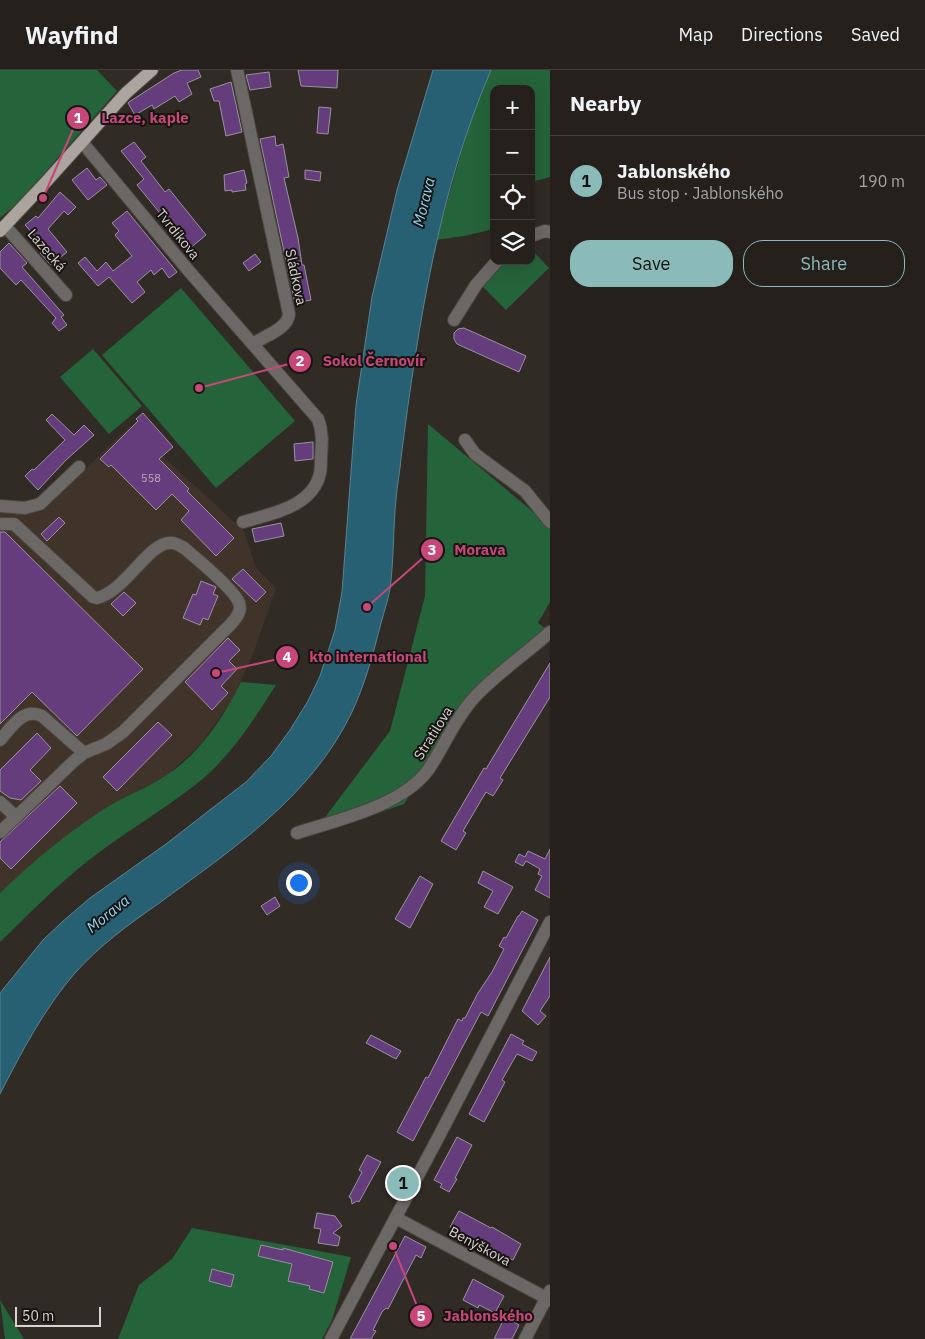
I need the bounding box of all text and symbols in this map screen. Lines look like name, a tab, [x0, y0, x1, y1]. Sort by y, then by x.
text: Wayfind	[25, 19, 118, 51]
text: Map	[678, 23, 713, 46]
text: Directions	[741, 23, 823, 46]
text: Saved	[851, 23, 900, 46]
map controls	[490, 85, 535, 265]
button: +	[490, 85, 535, 130]
text: Nearby	[570, 89, 641, 117]
callout: Lazce, kaple	[66, 103, 198, 133]
text: 1	[73, 108, 83, 127]
text: Lazce, kaple	[101, 108, 189, 127]
button: −	[490, 130, 535, 175]
text: Jablonského	[617, 159, 731, 183]
text: 1	[581, 171, 591, 191]
text: 190 m	[858, 171, 905, 191]
water label: Morava	[408, 175, 439, 228]
button: locate	[490, 175, 535, 220]
text: Bus stop · Jablonského	[617, 183, 784, 203]
street label: Tvrdíkova	[152, 205, 204, 263]
button: layers	[490, 220, 535, 265]
street label: Lazecká	[24, 225, 71, 275]
button: Save	[570, 240, 733, 287]
button: Share	[743, 240, 905, 287]
street label: Sládkova	[281, 247, 311, 307]
callout: Sokol Černovír	[288, 346, 435, 376]
text: 2	[295, 351, 305, 370]
text: Sokol Černovír	[323, 351, 425, 370]
house number: 558	[141, 471, 161, 485]
callout: Morava	[419, 535, 516, 565]
text: 3	[427, 540, 437, 559]
text: Morava	[454, 540, 506, 559]
callout: kto international	[274, 642, 437, 672]
text: 4	[282, 647, 292, 666]
text: kto international	[309, 647, 427, 666]
street label: Stratilova	[410, 702, 457, 763]
your location	[286, 870, 312, 896]
water label: Morava	[82, 890, 133, 937]
pin: 1	[387, 1164, 419, 1202]
street label: Benýškova	[446, 1222, 514, 1270]
callout: Jablonského	[409, 1301, 543, 1331]
scale bar	[15, 1304, 101, 1327]
text: 5	[416, 1306, 426, 1325]
text: Jablonského	[443, 1306, 533, 1325]
text: 50 m	[22, 1307, 54, 1325]

